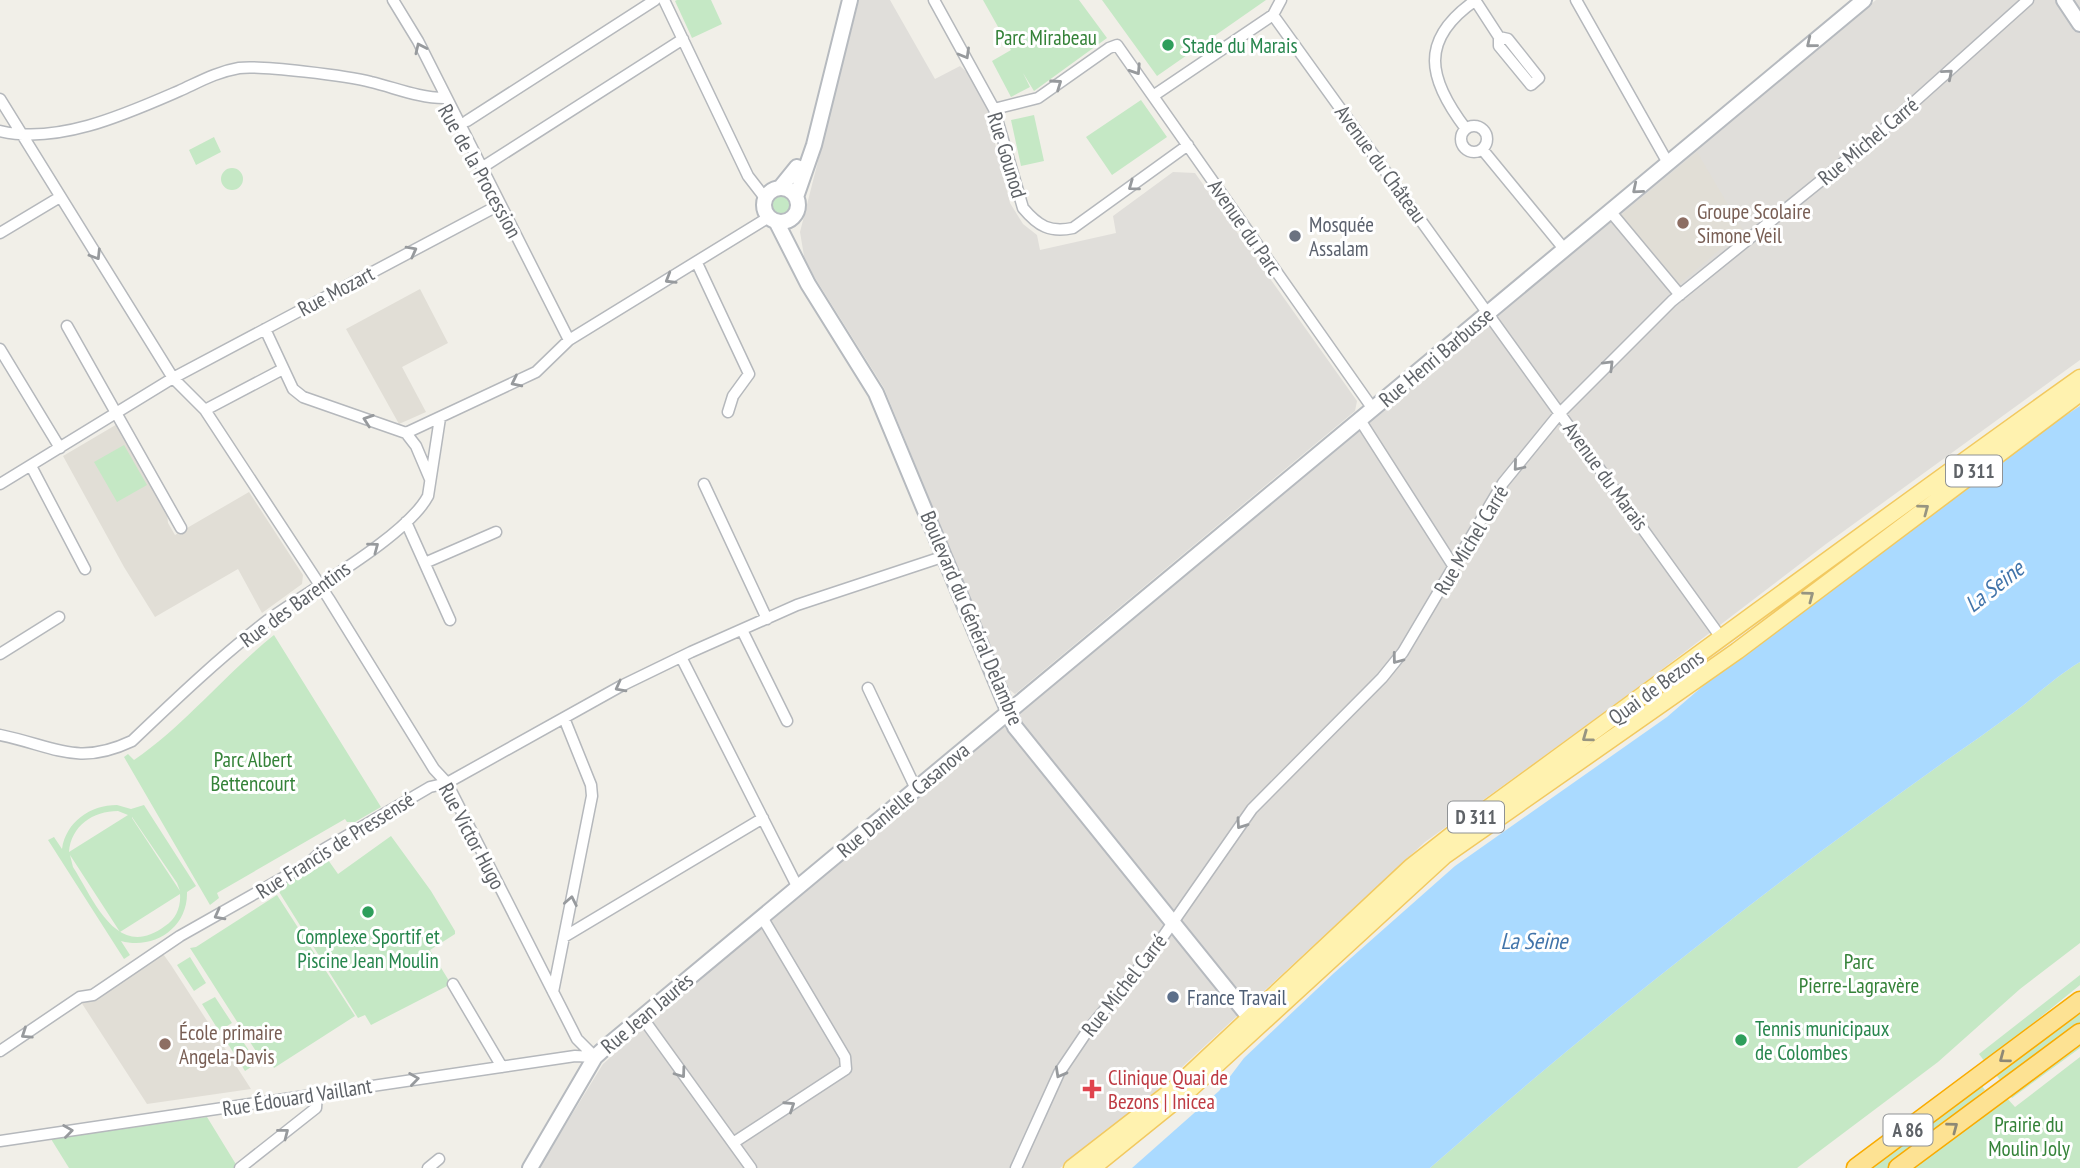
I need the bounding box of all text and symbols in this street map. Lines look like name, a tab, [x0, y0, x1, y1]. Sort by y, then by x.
park label: Parc Mirabeau	[995, 24, 1097, 51]
place label: Stade du Marais	[1182, 32, 1298, 59]
one-way arrow	[1807, 35, 1820, 47]
marker: Stade du Marais	[1160, 37, 1176, 53]
one-way arrow	[414, 43, 428, 55]
one-way arrow	[957, 46, 970, 59]
one-way arrow	[1128, 62, 1141, 75]
one-way arrow	[1940, 69, 1953, 82]
one-way arrow	[1049, 80, 1062, 92]
street label: Rue Michel Carré	[1812, 91, 1924, 191]
street label: Rue de la Procession	[432, 99, 528, 243]
street label: Avenue du Château	[1329, 100, 1433, 228]
street label: Rue Gounod	[981, 109, 1033, 201]
street label: Avenue du Parc	[1202, 174, 1288, 281]
one-way arrow	[1128, 178, 1141, 190]
one-way arrow	[1632, 181, 1645, 193]
place label: Groupe Scolaire Simone Veil	[1697, 198, 1811, 249]
place label: Mosquée Assalam	[1309, 211, 1374, 262]
marker: Groupe Scolaire Simone Veil	[1675, 215, 1691, 231]
marker: Mosquée Assalam	[1287, 228, 1303, 244]
one-way arrow	[405, 245, 417, 259]
one-way arrow	[87, 247, 100, 260]
street label: Rue Mozart	[293, 260, 379, 322]
one-way arrow	[664, 271, 677, 284]
street label: Rue Henri Barbusse	[1373, 301, 1499, 413]
one-way arrow	[1600, 360, 1613, 373]
one-way arrow	[511, 374, 523, 388]
one-way arrow	[363, 414, 375, 428]
street label: Avenue du Marais	[1558, 416, 1654, 536]
road number: D 311	[1946, 456, 2002, 486]
one-way arrow	[1513, 459, 1526, 471]
street label: Rue Michel Carré	[1428, 480, 1514, 600]
one-way arrow	[1916, 504, 1929, 517]
street label: Boulevard du Général Delambre	[915, 507, 1029, 729]
one-way arrow	[366, 542, 379, 555]
water label: La Seine	[1959, 553, 2031, 618]
street label: Rue des Barentins	[234, 555, 356, 653]
one-way arrow	[1801, 592, 1814, 605]
street label: Quai de Bezons	[1603, 643, 1709, 731]
one-way arrow	[1393, 651, 1406, 664]
one-way arrow	[615, 679, 627, 692]
one-way arrow	[1582, 728, 1595, 741]
street label: Rue Danielle Casanova	[831, 737, 975, 863]
park label: Parc Albert Bettencourt	[210, 746, 296, 797]
street label: Rue Victor Hugo	[433, 778, 511, 894]
street label: Rue Francis de Pressensé	[251, 785, 419, 905]
road number: D 311	[1448, 802, 1504, 832]
one-way arrow	[1237, 816, 1249, 829]
one-way arrow	[563, 895, 578, 907]
marker: Complexe Sportif et Piscine Jean Moulin	[360, 904, 376, 920]
one-way arrow	[214, 907, 227, 920]
place label: Complexe Sportif et Piscine Jean Moulin	[296, 923, 440, 974]
water label: La Seine	[1500, 926, 1569, 955]
street label: Rue Michel Carré	[1076, 928, 1172, 1042]
park label: Parc Pierre-Lagravère	[1799, 948, 1919, 999]
street label: Rue Jean Jaurès	[595, 967, 699, 1059]
place label: France Travail	[1187, 984, 1287, 1011]
marker: France Travail	[1165, 989, 1181, 1005]
place label: Tennis municipaux de Colombes	[1755, 1015, 1890, 1066]
place label: École primaire Angela-Davis	[179, 1019, 283, 1070]
one-way arrow	[21, 1025, 34, 1038]
marker: Tennis municipaux de Colombes	[1733, 1032, 1749, 1048]
marker: École primaire Angela-Davis	[157, 1036, 173, 1052]
one-way arrow	[1999, 1050, 2012, 1062]
place label: Clinique Quai de Bezons | Inicea	[1108, 1064, 1228, 1115]
one-way arrow	[673, 1065, 685, 1078]
one-way arrow	[1055, 1066, 1068, 1078]
street label: Rue Édouard Vaillant	[220, 1072, 374, 1122]
one-way arrow	[408, 1072, 420, 1087]
marker: Clinique Quai de Bezons | Inicea	[1082, 1079, 1102, 1099]
one-way arrow	[782, 1102, 795, 1114]
park label: Prairie du Moulin Joly	[1988, 1111, 2070, 1162]
road number: A 86	[1884, 1114, 1932, 1146]
one-way arrow	[1945, 1123, 1957, 1136]
one-way arrow	[62, 1124, 73, 1139]
one-way arrow	[276, 1129, 289, 1142]

